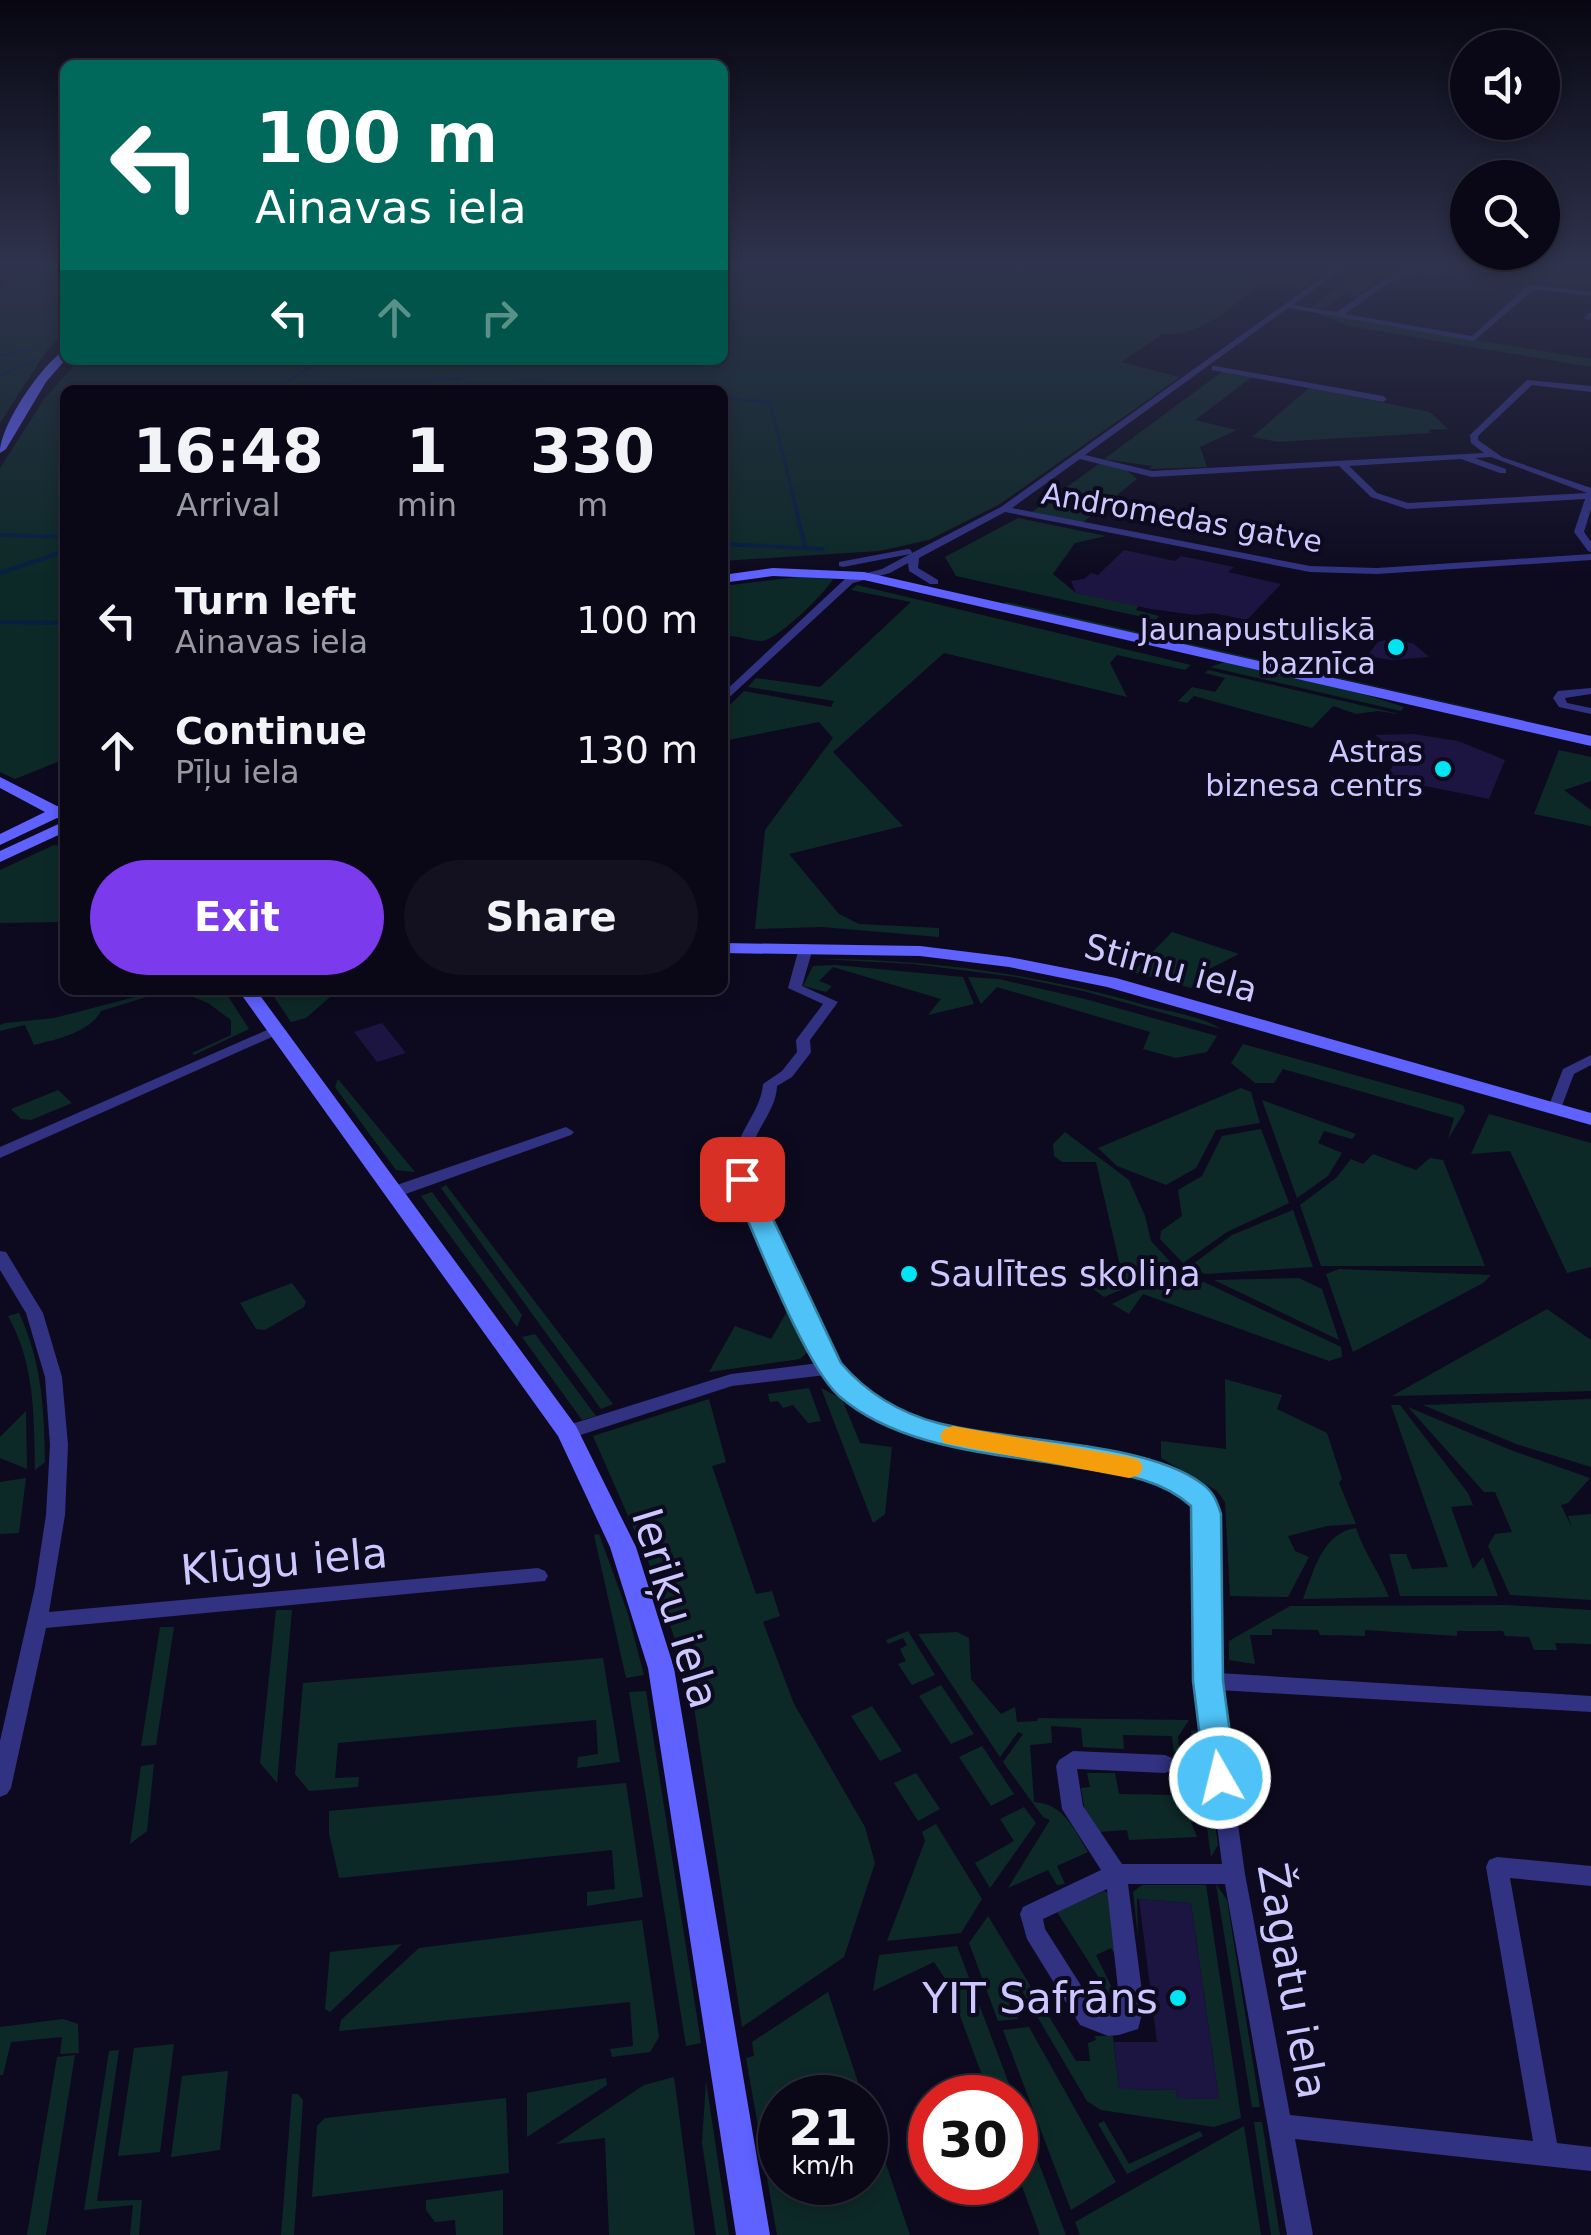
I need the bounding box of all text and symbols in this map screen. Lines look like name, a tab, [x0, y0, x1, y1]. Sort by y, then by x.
map controls	[1450, 30, 1560, 270]
button: sound	[1450, 30, 1560, 140]
text: 100 m	[255, 97, 498, 179]
icon: left	[90, 100, 220, 230]
button: search	[1450, 160, 1560, 270]
text: Ainavas iela	[255, 181, 527, 234]
icon: left	[262, 290, 317, 345]
icon: ahead	[367, 290, 422, 345]
icon: right	[472, 290, 527, 345]
text: 16:48	[133, 416, 324, 486]
text: 1	[406, 416, 448, 486]
text: 330	[530, 416, 655, 486]
street label: Andromedas gatve	[1039, 476, 1325, 559]
text: Arrival	[176, 486, 280, 524]
text: min	[397, 486, 457, 524]
text: m	[577, 486, 608, 524]
text: Turn left	[175, 579, 356, 623]
icon: left	[90, 593, 145, 648]
text: 100 m	[576, 598, 698, 642]
place label: Jaunapustuliskā baznīca	[1138, 612, 1376, 681]
text: Ainavas iela	[175, 623, 368, 661]
marker: Jaunapustuliskā baznīca	[1385, 636, 1407, 658]
text: Continue	[175, 709, 367, 753]
icon: ahead	[90, 723, 145, 778]
text: 130 m	[576, 728, 698, 772]
place label: Astras biznesa centrs	[1205, 734, 1423, 803]
text: Pīļu iela	[175, 753, 300, 791]
marker: Astras biznesa centrs	[1432, 758, 1454, 780]
button: Exit	[90, 860, 384, 975]
button: Share	[404, 860, 698, 975]
street label: Stirnu iela	[1080, 926, 1262, 1010]
pin	[700, 1137, 785, 1222]
icon: arrive	[715, 1152, 770, 1207]
place label: Saulītes skoliņa	[929, 1254, 1201, 1295]
marker: Saulītes skoliņa	[898, 1263, 920, 1285]
street label: Ieriķu iela	[622, 1502, 729, 1714]
street label: Klūgu iela	[179, 1528, 389, 1595]
position arrow	[1168, 1726, 1272, 1830]
street label: Žagatu iela	[1248, 1859, 1338, 2103]
place label: YIT Safrāns	[921, 1974, 1158, 2023]
marker: YIT Safrāns	[1167, 1987, 1189, 2009]
speed limit sign: 30	[908, 2075, 1038, 2205]
text: 21	[788, 2099, 858, 2157]
text: km/h	[791, 2151, 855, 2180]

